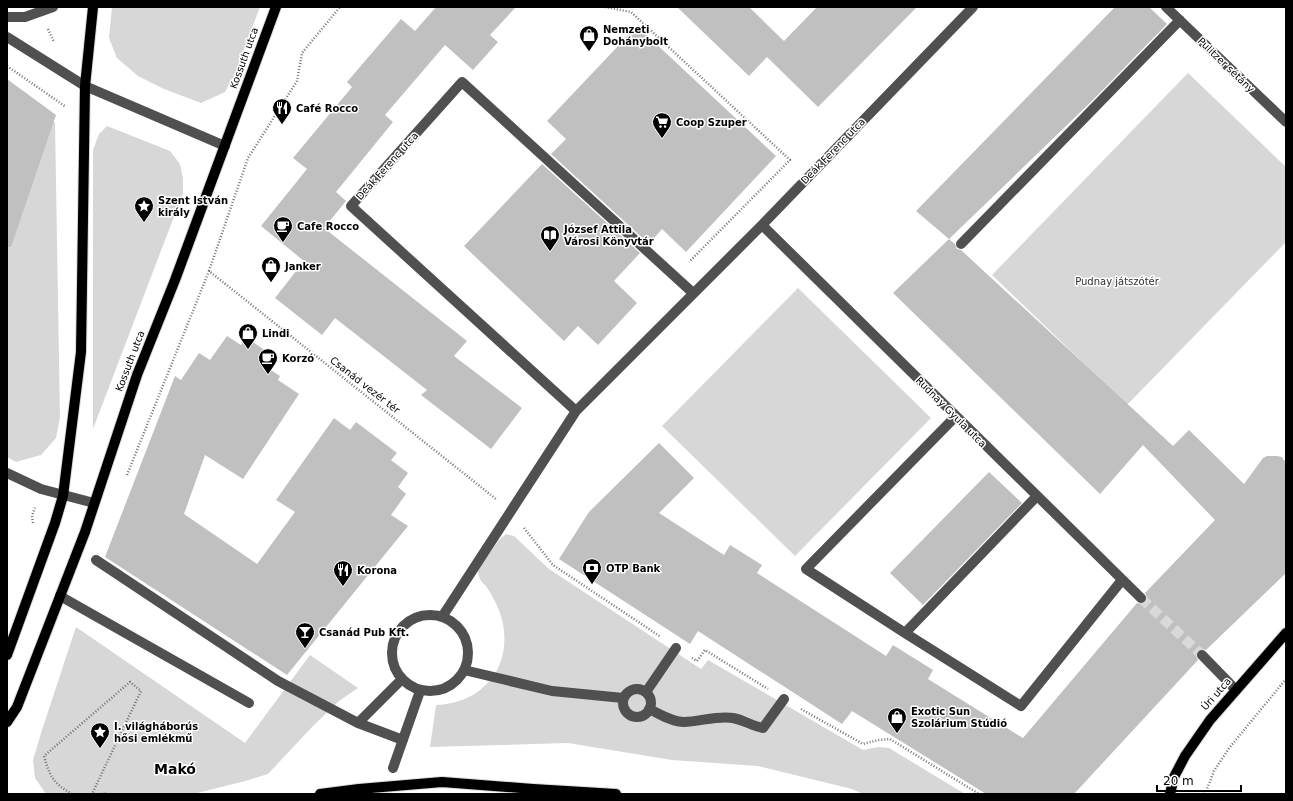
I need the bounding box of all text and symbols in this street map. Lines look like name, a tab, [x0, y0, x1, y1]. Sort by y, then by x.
shop icon: Nemzeti Dohánybolt	[578, 24, 600, 52]
place label: Nemzeti Dohánybolt	[603, 24, 668, 47]
street label: Kossuth utca	[228, 26, 260, 90]
street label: Pulitzer sétány	[1196, 35, 1257, 95]
restaurant icon: Café Rocco	[271, 97, 293, 125]
place label: Café Rocco	[296, 103, 358, 114]
supermarket icon: Coop Szuper	[651, 111, 673, 139]
street label: Deák Ferenc utca	[799, 116, 867, 186]
place label: Coop Szuper	[676, 117, 747, 128]
street label: Deák Ferenc utca	[354, 130, 420, 202]
place icon: Szent István király	[133, 195, 155, 223]
place label: Szent István király	[158, 195, 228, 218]
cafe icon: Cafe Rocco	[272, 215, 294, 243]
place label: Cafe Rocco	[297, 221, 359, 232]
library icon: József Attila Városi Könyvtár	[539, 224, 561, 252]
place label: József Attila Városi Könyvtár	[563, 224, 654, 247]
shop icon: Janker	[260, 255, 282, 283]
place label: Janker	[284, 261, 321, 272]
park label: Pudnay játszótér	[1075, 276, 1160, 287]
shop icon: Lindi	[237, 322, 259, 350]
place label: Lindi	[262, 328, 290, 339]
street label: Kossuth utca	[113, 329, 147, 393]
cafe icon: Korzó	[257, 347, 279, 375]
place label: Korzó	[282, 353, 314, 364]
street label: Csanád vezér tér	[328, 354, 403, 416]
street label: Rudnay Gyula utca	[914, 375, 988, 449]
bank icon: OTP Bank	[581, 557, 603, 585]
restaurant icon: Korona	[332, 559, 354, 587]
place label: OTP Bank	[606, 563, 661, 574]
place label: Korona	[357, 565, 397, 576]
bar icon: Csanád Pub Kft.	[294, 621, 316, 649]
place label: Csanád Pub Kft.	[319, 627, 409, 638]
street label: Úri utca	[1198, 675, 1233, 712]
shop icon: Exotic Sun Szolárium Stúdió	[886, 706, 908, 734]
place label: Exotic Sun Szolárium Stúdió	[911, 706, 1007, 729]
place icon: I. világháborús hősi emlékmű	[89, 721, 111, 749]
place label: I. világháborús hősi emlékmű	[114, 721, 198, 744]
district label: Makó	[154, 761, 196, 777]
scale bar	[1157, 767, 1241, 793]
text: 20 m	[1163, 774, 1194, 788]

